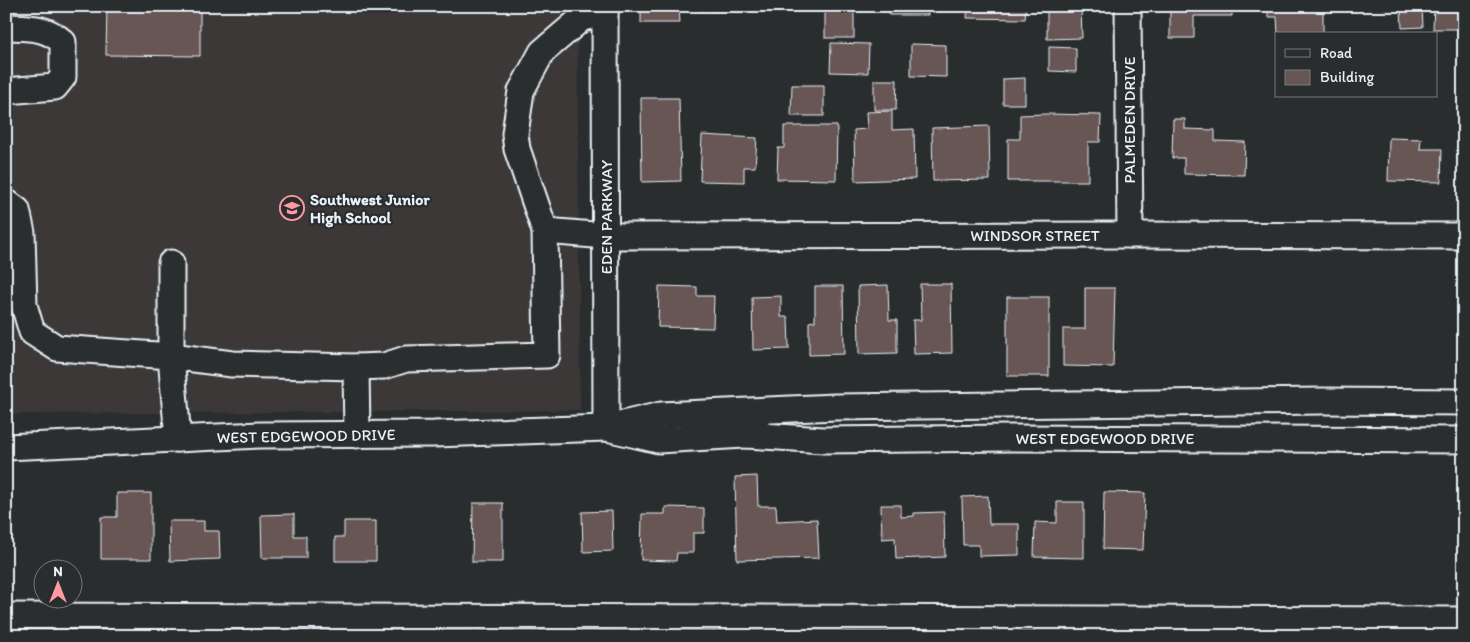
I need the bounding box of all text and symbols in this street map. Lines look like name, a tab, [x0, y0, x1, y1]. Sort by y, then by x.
legend	[1275, 32, 1438, 98]
text: Road	[1320, 44, 1353, 62]
street label: PALMEDEN DRIVE	[1120, 57, 1139, 183]
text: Building	[1320, 68, 1374, 86]
street label: EDEN PARKWAY	[597, 160, 616, 274]
place label: Southwest Junior High School	[310, 190, 430, 228]
school or university icon: Southwest Junior High School	[279, 195, 305, 221]
street label: WINDSOR STREET	[970, 226, 1100, 245]
street label: WEST EDGEWOOD DRIVE	[216, 425, 396, 447]
street label: WEST EDGEWOOD DRIVE	[1016, 429, 1195, 448]
north arrow	[32, 560, 82, 610]
text: N	[53, 563, 63, 580]

